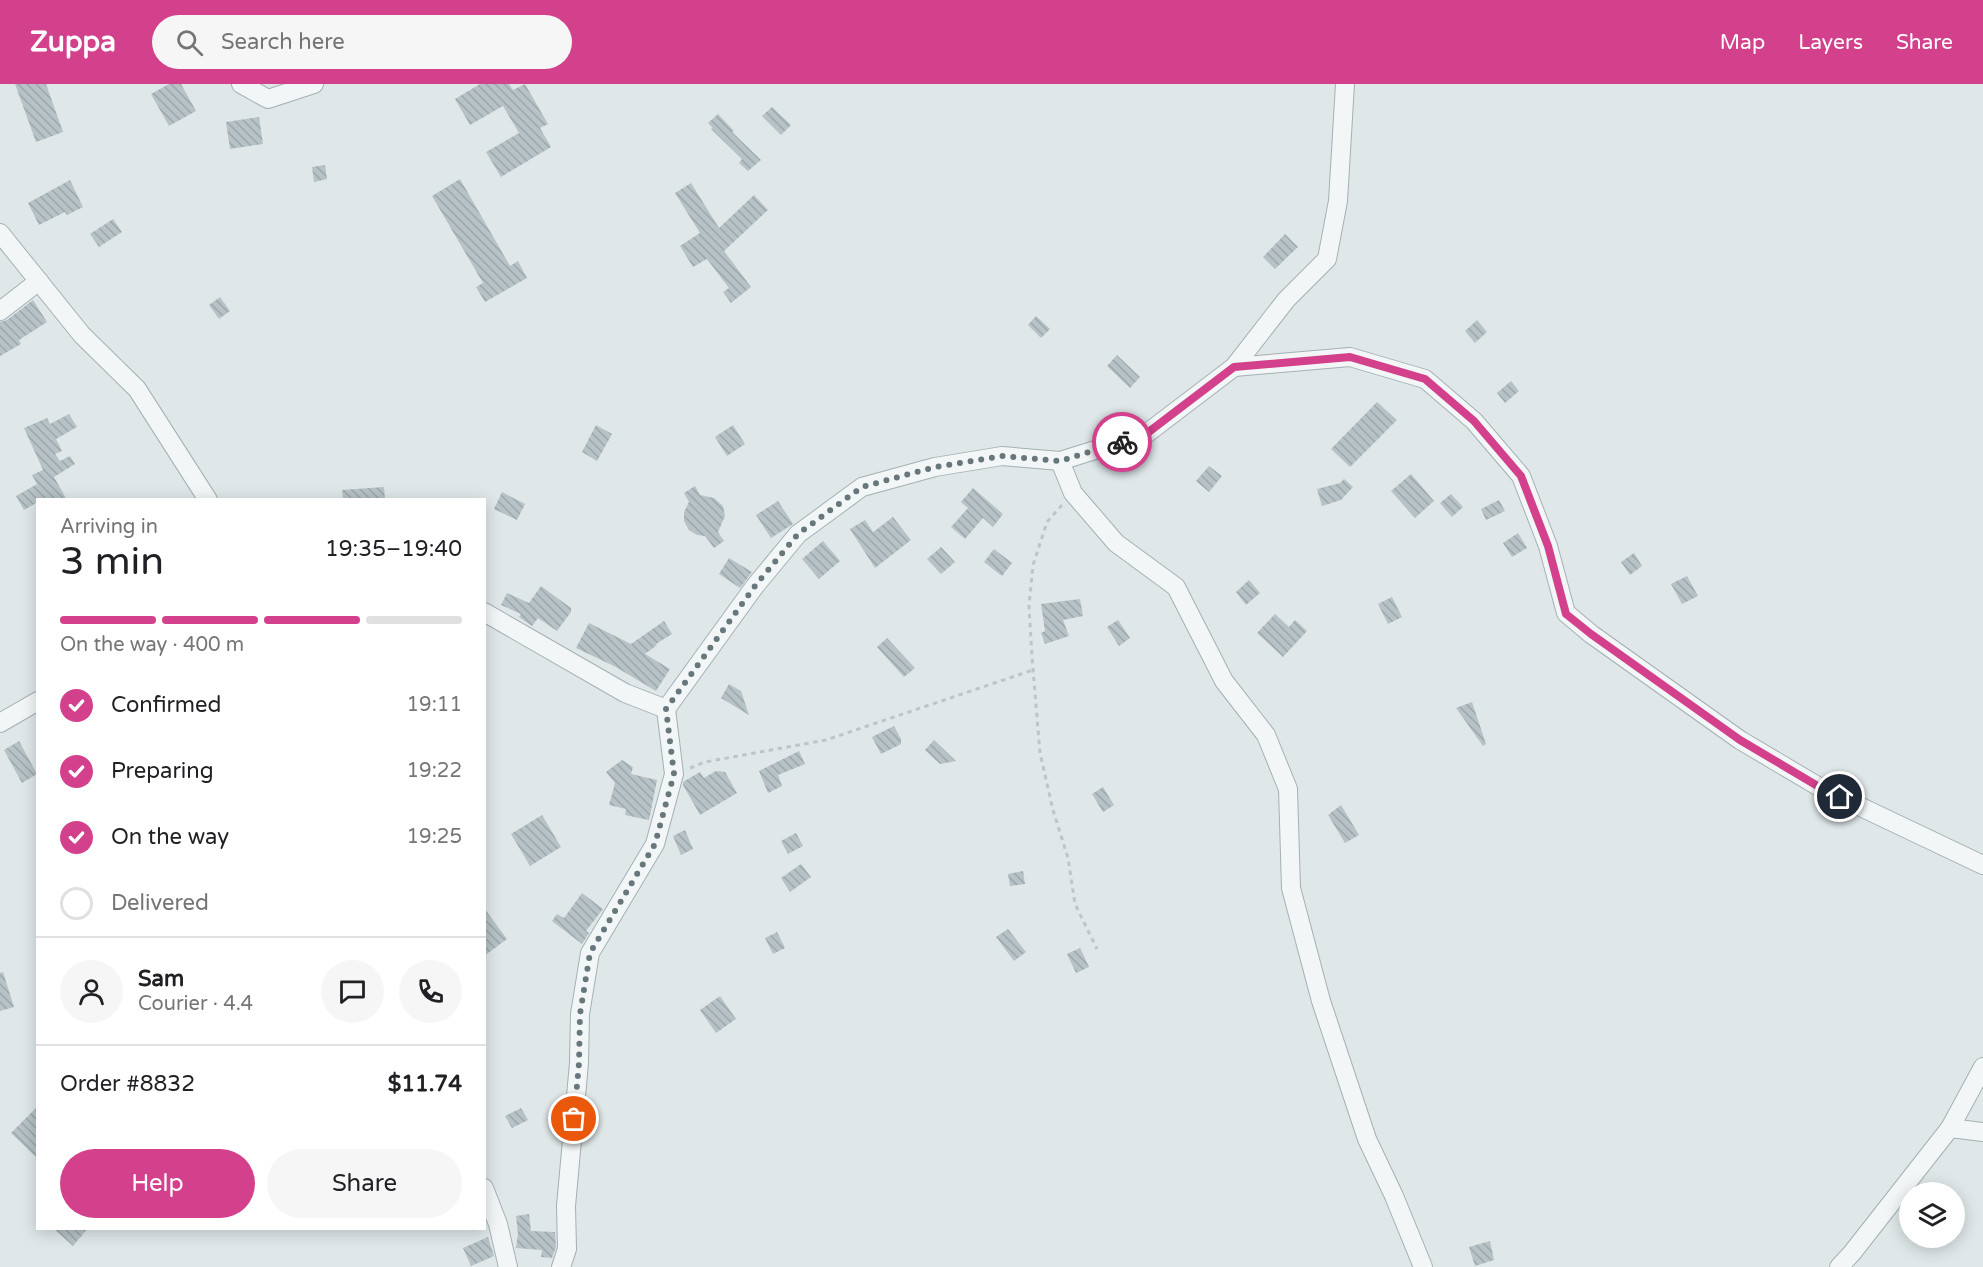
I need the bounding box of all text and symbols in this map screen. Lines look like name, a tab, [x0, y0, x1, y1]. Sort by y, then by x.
search box	[152, 15, 572, 69]
text: Zuppa	[30, 25, 116, 59]
icon: search	[173, 26, 206, 59]
text: Search here	[221, 29, 345, 55]
text: Map	[1720, 30, 1765, 55]
text: Layers	[1798, 30, 1863, 55]
text: Share	[1896, 30, 1953, 55]
courier	[1092, 412, 1152, 472]
icon: bike	[1106, 426, 1139, 459]
text: Arriving in	[60, 515, 158, 539]
text: 19:35–19:40	[325, 536, 462, 562]
text: 3 min	[60, 538, 164, 585]
text: On the way · 400 m	[60, 633, 244, 657]
icon: check	[60, 689, 93, 722]
text: Confirmed	[111, 692, 221, 718]
text: 19:11	[407, 693, 462, 717]
icon: check	[60, 755, 93, 788]
text: Preparing	[111, 758, 214, 784]
text: 19:22	[407, 759, 462, 783]
pin	[1814, 771, 1865, 822]
icon: home	[1823, 780, 1856, 813]
icon: check	[60, 821, 93, 854]
text: On the way	[111, 824, 229, 850]
text: 19:25	[407, 825, 462, 849]
text: Delivered	[111, 890, 209, 916]
button: person	[60, 960, 123, 1023]
button: chat	[321, 960, 384, 1023]
button: phone	[399, 960, 462, 1023]
text: Sam	[138, 966, 184, 992]
text: Courier · 4.4	[138, 992, 253, 1016]
text: Order #8832	[60, 1071, 195, 1097]
text: $11.74	[388, 1071, 462, 1097]
pin	[548, 1093, 599, 1144]
icon: bag	[557, 1102, 590, 1135]
button: Help	[60, 1149, 255, 1218]
button: Share	[267, 1149, 462, 1218]
map controls	[1899, 1182, 1965, 1248]
button: layers	[1899, 1182, 1965, 1248]

